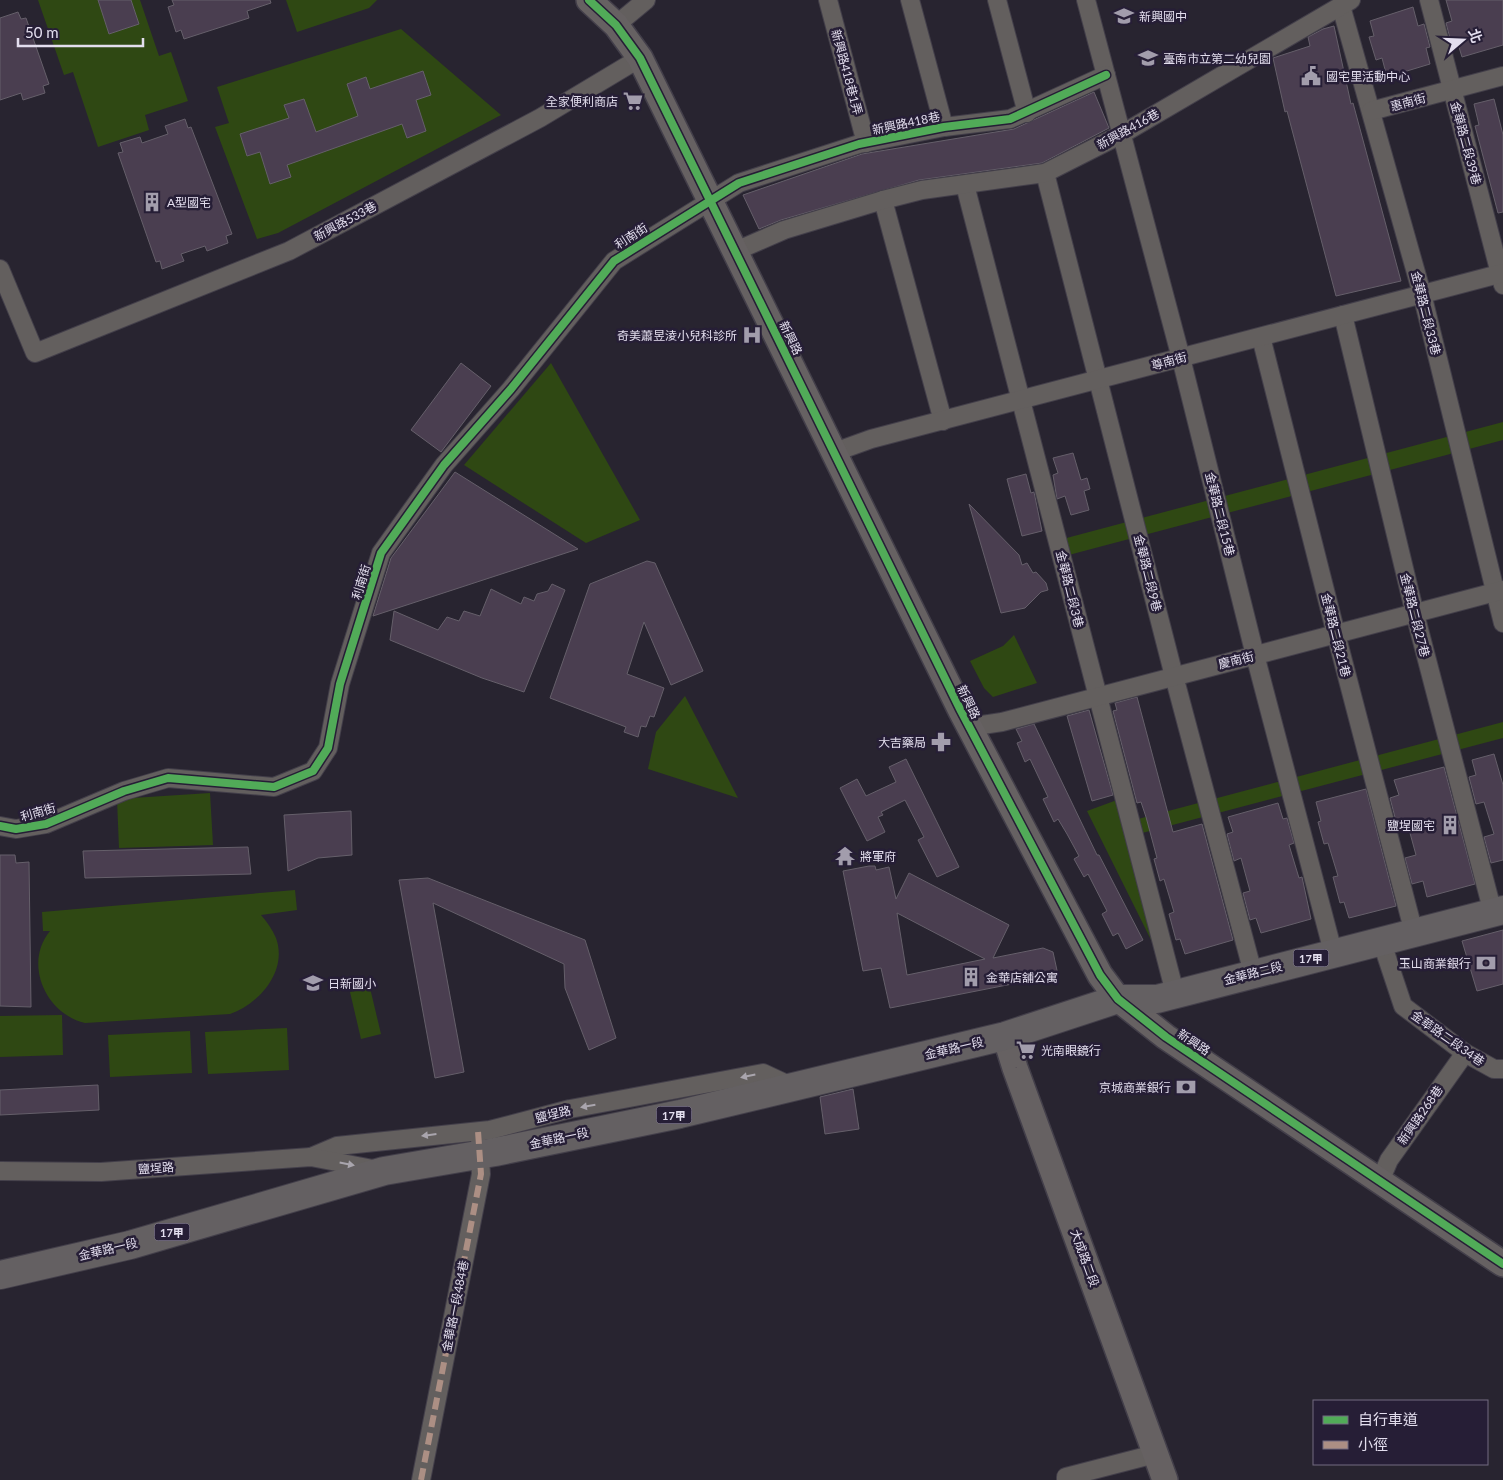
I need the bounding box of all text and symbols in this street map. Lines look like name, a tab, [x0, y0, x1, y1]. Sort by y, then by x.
school or university icon: 新興國中	[1113, 5, 1135, 27]
place label: 新興國中	[1139, 9, 1187, 24]
scale bar	[18, 15, 142, 47]
north arrow	[1438, 15, 1488, 65]
text: 50 m	[25, 23, 59, 41]
text: 北	[1465, 26, 1486, 45]
street label: 新興路418巷1弄	[828, 28, 866, 116]
school or university icon: 臺南市立第二幼兒園	[1137, 47, 1159, 69]
place label: 臺南市立第二幼兒園	[1163, 51, 1271, 66]
public building icon: 國宅里活動中心	[1300, 65, 1322, 87]
place label: 國宅里活動中心	[1326, 69, 1410, 84]
supermarket icon: 全家便利商店	[622, 90, 644, 112]
street label: 惠南街	[1389, 90, 1427, 114]
place label: 全家便利商店	[546, 94, 618, 109]
street label: 金華路二段39巷	[1448, 100, 1484, 186]
street label: 新興路416巷	[1094, 106, 1162, 152]
street label: 新興路418巷	[871, 109, 941, 137]
building icon: A型國宅	[141, 191, 163, 213]
place label: A型國宅	[167, 195, 211, 210]
street label: 新興路533巷	[311, 198, 379, 244]
street label: 利南街	[612, 220, 650, 252]
street label: 金華路二段33巷	[1408, 270, 1444, 356]
street label: 新興路	[776, 319, 806, 357]
hospital icon: 奇美蕭昱淩小兒科診所	[741, 324, 763, 346]
place label: 奇美蕭昱淩小兒科診所	[617, 328, 737, 343]
street label: 尊南街	[1150, 349, 1188, 373]
street label: 金華路二段15巷	[1202, 471, 1238, 557]
street label: 金華路二段9巷	[1131, 533, 1165, 613]
street label: 金華路二段3巷	[1053, 549, 1087, 629]
street label: 利南街	[349, 563, 373, 601]
street label: 金華路二段27巷	[1397, 572, 1433, 658]
street label: 金華路二段21巷	[1318, 592, 1354, 678]
street label: 慶南街	[1217, 648, 1255, 672]
street label: 新興路	[954, 683, 984, 721]
pharmacy icon: 大吉藥局	[930, 731, 952, 753]
place label: 大吉藥局	[878, 735, 926, 750]
street label: 利南街	[19, 800, 57, 824]
building icon: 鹽埕國宅	[1439, 814, 1461, 836]
place label: 鹽埕國宅	[1387, 818, 1435, 833]
temple icon: 將軍府	[834, 845, 856, 867]
place label: 將軍府	[860, 849, 896, 864]
road number: 17甲	[1294, 950, 1328, 966]
bank icon: 玉山商業銀行	[1475, 952, 1497, 974]
place label: 玉山商業銀行	[1399, 956, 1471, 971]
street label: 金華路二段	[1222, 958, 1284, 988]
building icon: 金華店舖公寓	[960, 966, 982, 988]
place label: 金華店舖公寓	[986, 970, 1058, 985]
school or university icon: 日新國小	[302, 972, 324, 994]
place label: 日新國小	[328, 976, 376, 991]
street label: 金華路二段34巷	[1409, 1007, 1487, 1069]
street label: 新興路	[1175, 1026, 1213, 1058]
street label: 金華路一段	[923, 1034, 985, 1062]
supermarket icon: 光南眼鏡行	[1015, 1039, 1037, 1061]
place label: 光南眼鏡行	[1041, 1043, 1101, 1058]
one-way arrow	[740, 1072, 755, 1080]
bank icon: 京城商業銀行	[1175, 1076, 1197, 1098]
place label: 京城商業銀行	[1099, 1080, 1171, 1095]
street label: 新興路268巷	[1394, 1082, 1446, 1148]
street label: 鹽埕路	[534, 1102, 572, 1126]
one-way arrow	[580, 1103, 596, 1111]
road number: 17甲	[656, 1106, 692, 1124]
street label: 金華路一段	[528, 1124, 590, 1152]
one-way arrow	[421, 1131, 437, 1139]
street label: 鹽埕路	[138, 1159, 174, 1177]
one-way arrow	[340, 1160, 355, 1168]
road number: 17甲	[154, 1224, 190, 1240]
street label: 大成路二段	[1068, 1227, 1102, 1289]
street label: 金華路一段	[77, 1235, 139, 1263]
street label: 金華路一段484巷	[439, 1259, 471, 1353]
legend	[1313, 1400, 1488, 1465]
text: 自行車道	[1358, 1410, 1418, 1428]
text: 小徑	[1358, 1435, 1388, 1453]

